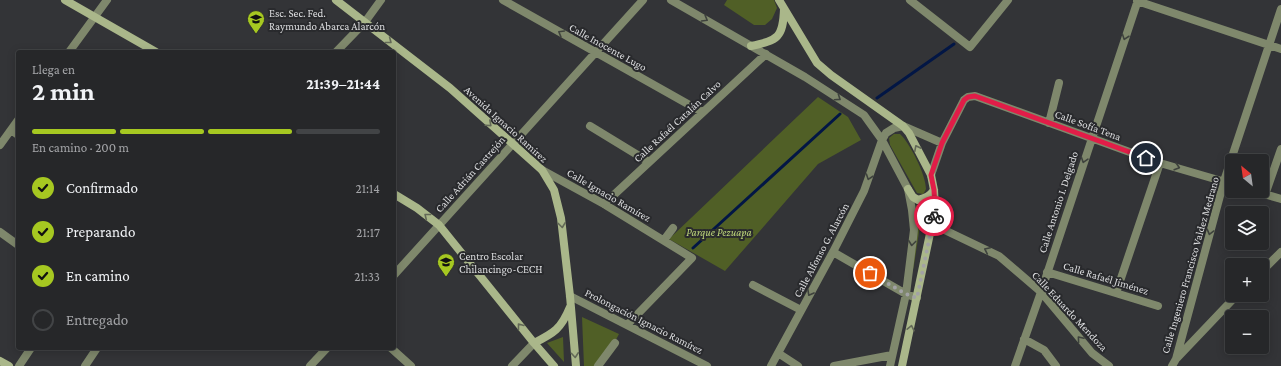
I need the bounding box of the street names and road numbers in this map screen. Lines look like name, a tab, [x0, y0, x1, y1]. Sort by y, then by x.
street label: Calle Inocente Lugo	[567, 21, 649, 74]
street label: Calle Rafaél Catalán Calvo	[631, 77, 723, 164]
street label: Avenida Ignacio Ramirez	[461, 83, 550, 166]
street label: Calle Sofía Tena	[1053, 107, 1123, 143]
street label: Calle Adrián Castrejón	[433, 133, 508, 215]
street label: Calle Antonio I. Delgado	[1036, 149, 1081, 255]
street label: Calle Ignacio Ramírez	[564, 166, 653, 225]
street label: Calle Ingeniero Francisco Valdez Medrano	[1159, 175, 1222, 355]
street label: Calle Alfonso G. Alarcón	[791, 201, 851, 299]
street label: Calle Rafaél Jiménez	[1062, 259, 1151, 298]
street label: Calle Eduardo Mendoza	[1030, 269, 1110, 353]
street label: Prolongación Ignacio Ramírez	[583, 286, 705, 357]

